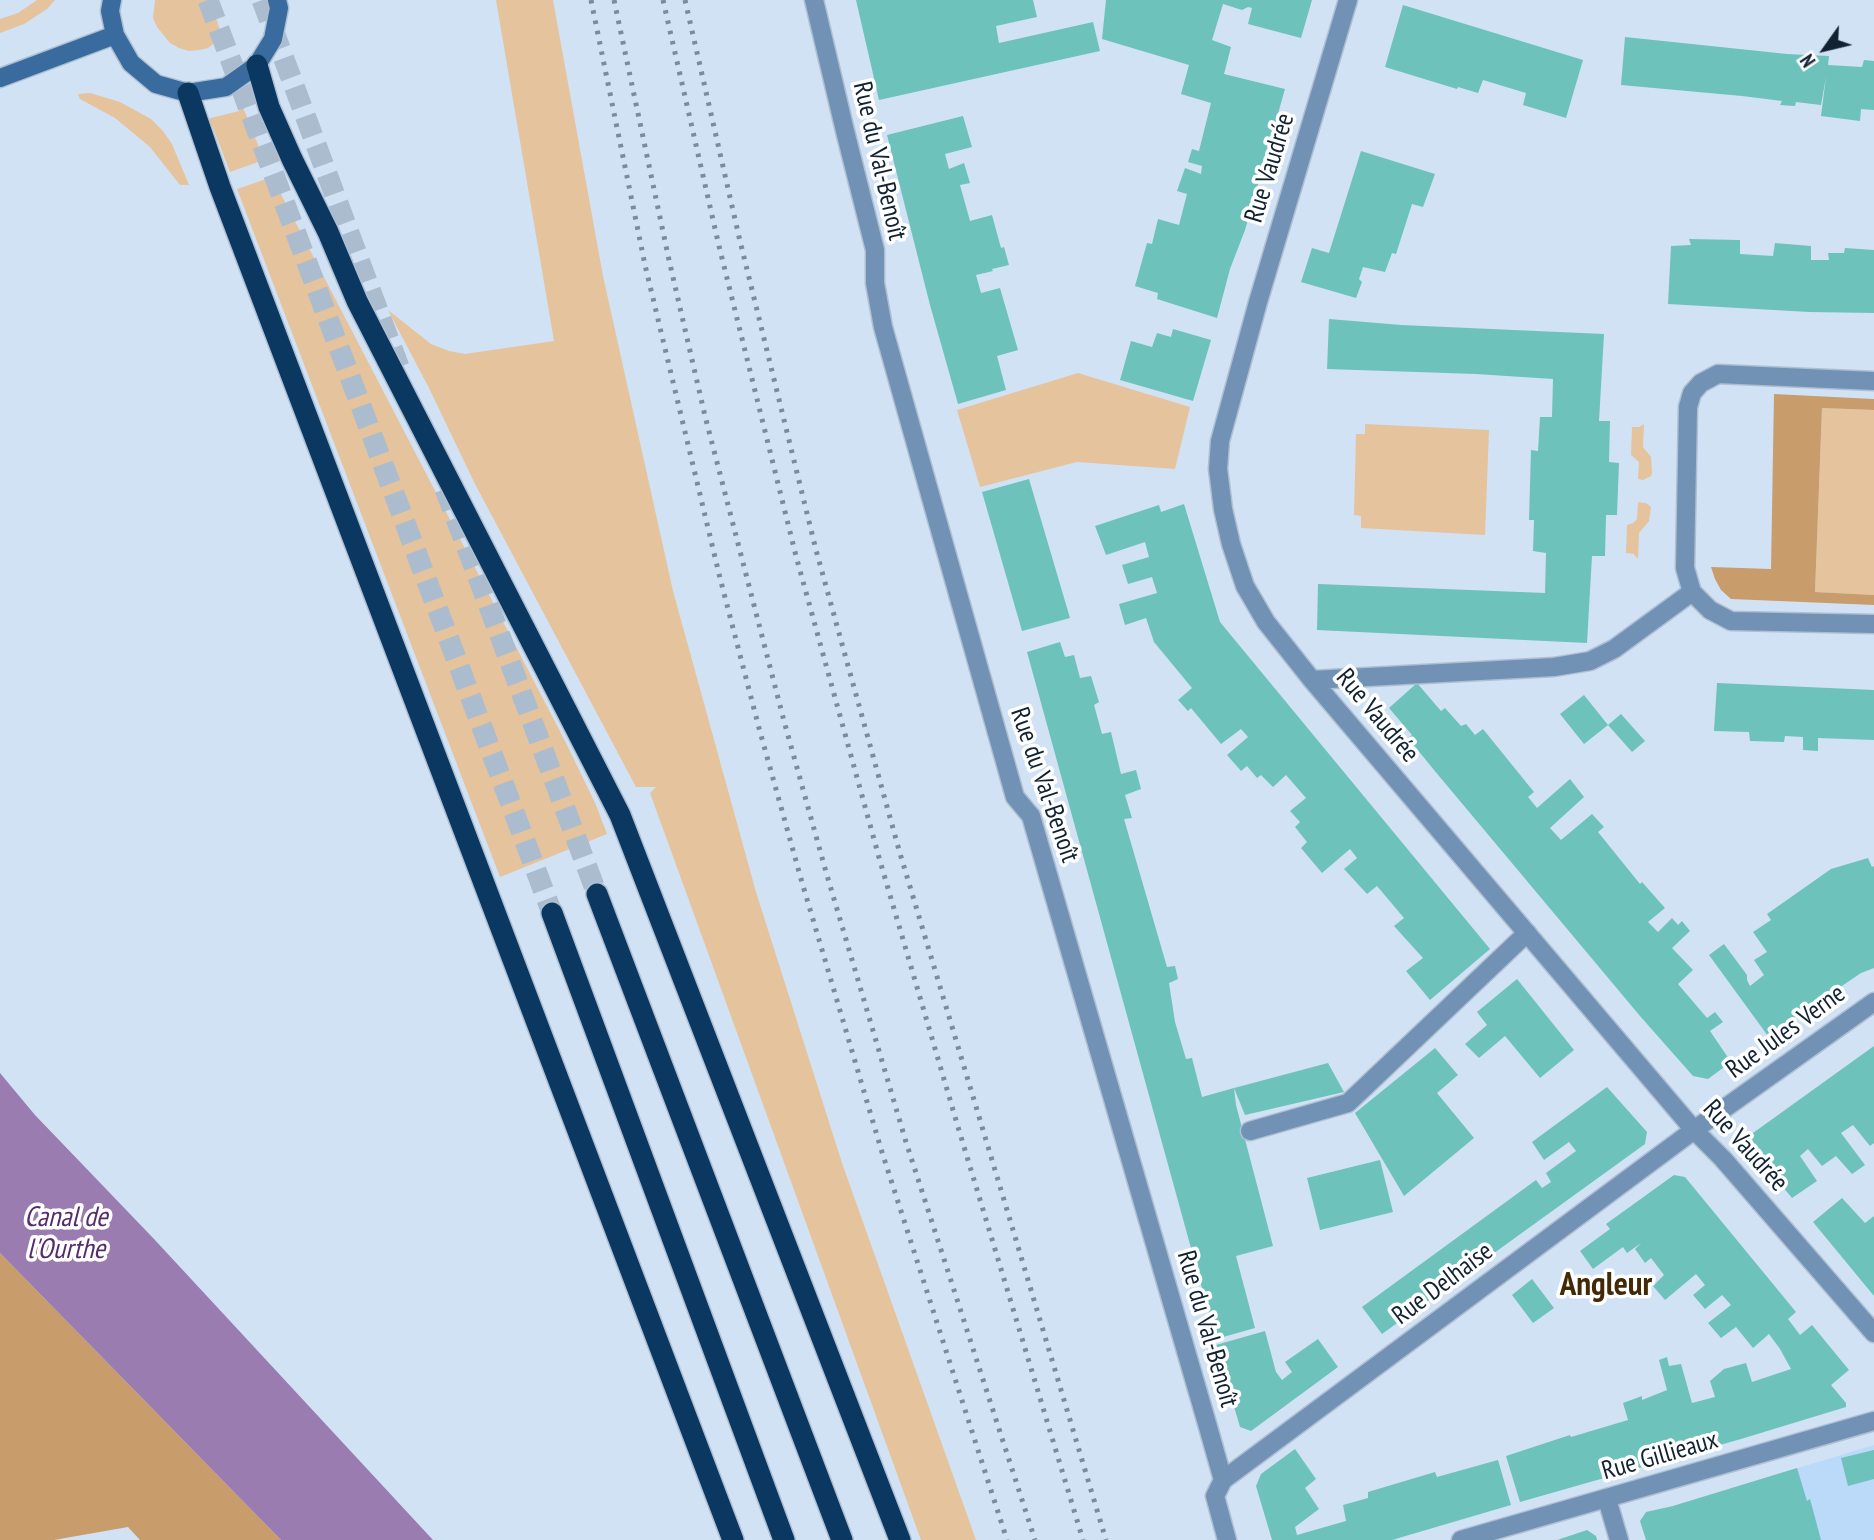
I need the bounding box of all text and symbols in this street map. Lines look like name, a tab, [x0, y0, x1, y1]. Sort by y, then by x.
north arrow	[1790, 14, 1860, 84]
text: N	[1795, 50, 1820, 72]
street label: Rue du Val-Benoît	[846, 79, 912, 243]
street label: Rue Vaudrée	[1239, 110, 1301, 226]
street label: Rue Vaudrée	[1329, 663, 1425, 769]
street label: Rue du Val-Benoît	[1003, 704, 1085, 866]
street label: Rue Jules Verne	[1720, 978, 1852, 1086]
street label: Rue Vaudrée	[1696, 1094, 1794, 1198]
water label: Canal de l'Ourthe	[24, 1201, 108, 1267]
street label: Rue Delhaise	[1387, 1236, 1499, 1332]
street label: Rue du Val-Benoît	[1170, 1247, 1244, 1411]
district label: Angleur	[1560, 1266, 1652, 1306]
street label: Rue Gillieaux	[1598, 1425, 1722, 1487]

